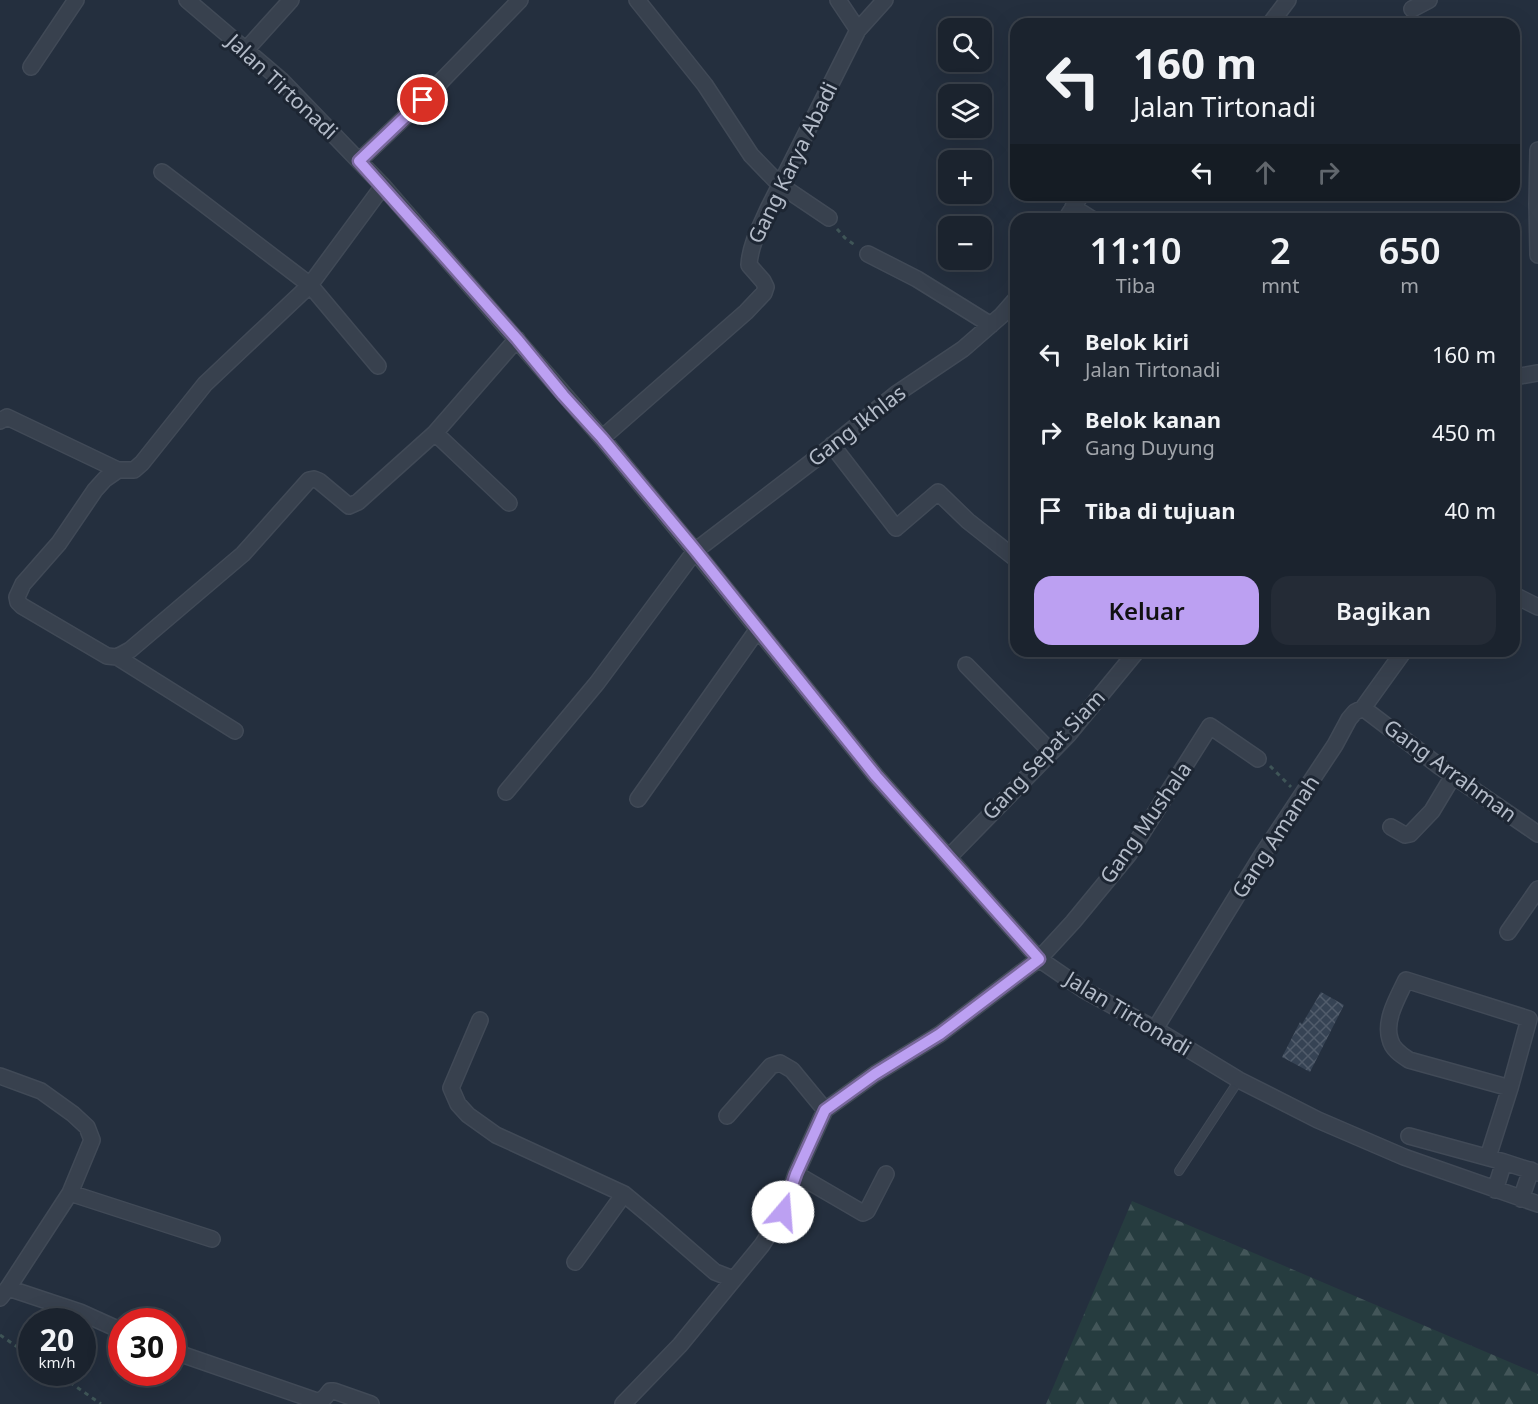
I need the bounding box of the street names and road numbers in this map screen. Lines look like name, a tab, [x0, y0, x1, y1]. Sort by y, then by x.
street label: Jalan Tirtonadi	[220, 26, 344, 145]
street label: Gang Karya Abadi	[741, 77, 843, 248]
street label: Gang Ikhlas	[802, 378, 911, 472]
street label: Gang Sepat Siam	[976, 683, 1111, 825]
street label: Gang Arrahman	[1378, 712, 1523, 828]
street label: Gang Mushala	[1093, 756, 1198, 889]
street label: Gang Amanah	[1225, 770, 1325, 903]
street label: Jalan Tirtonadi	[1059, 963, 1197, 1062]

